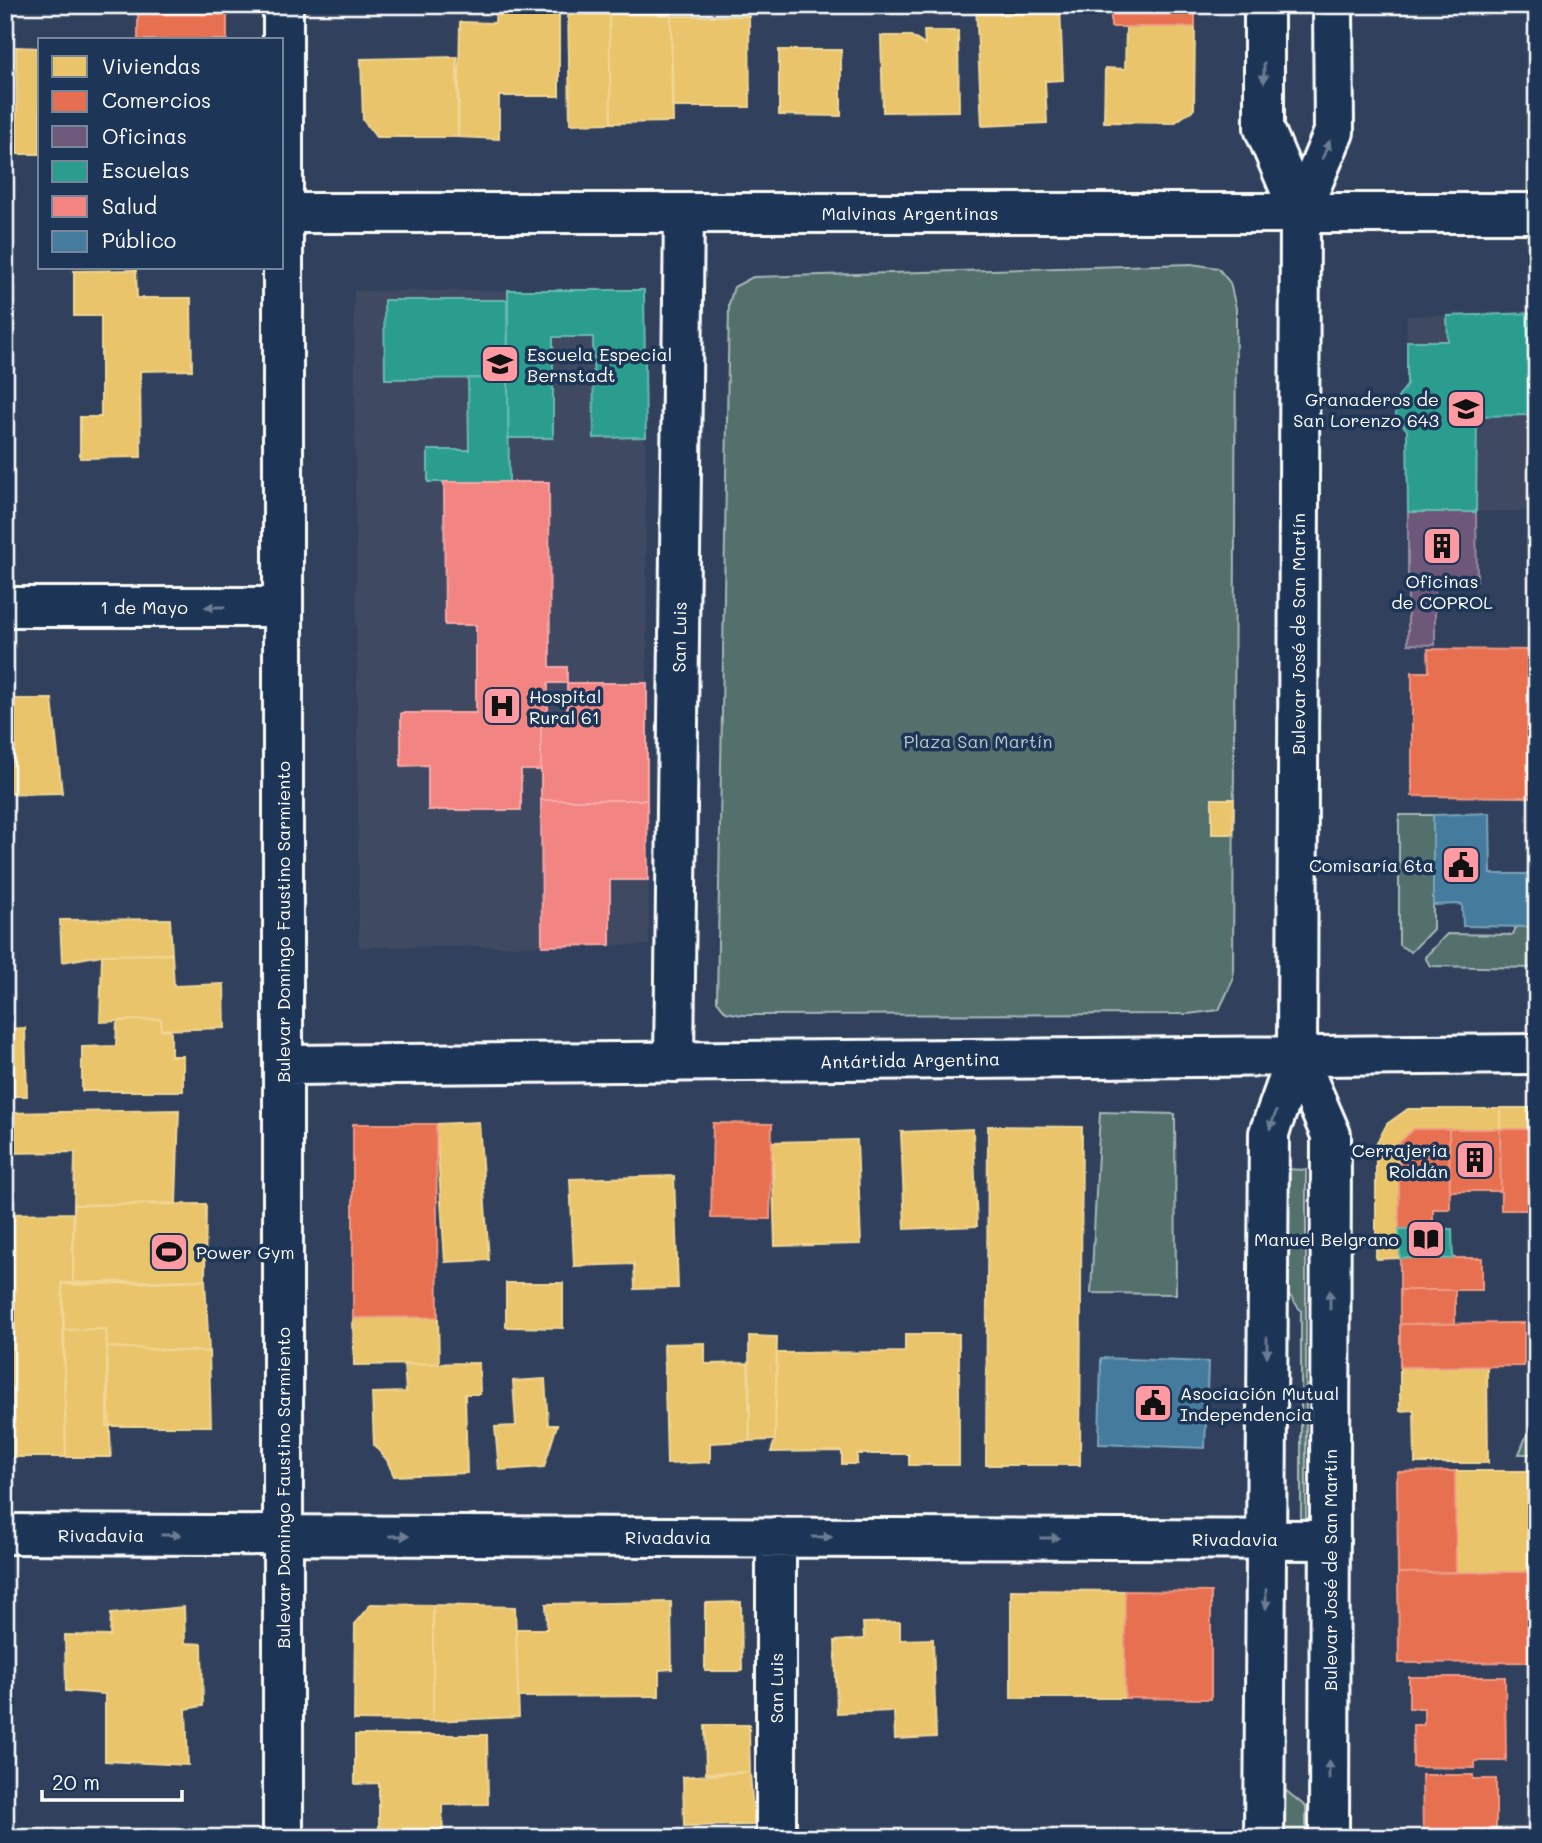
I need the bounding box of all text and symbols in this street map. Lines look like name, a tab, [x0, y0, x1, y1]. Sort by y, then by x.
legend	[38, 38, 284, 270]
text: Viviendas	[102, 52, 201, 79]
one-way arrow	[1258, 63, 1270, 85]
text: Comercios	[102, 86, 211, 113]
text: Oficinas	[102, 122, 187, 149]
one-way arrow	[1321, 139, 1332, 160]
text: Escuelas	[102, 156, 190, 183]
text: Salud	[102, 192, 157, 219]
street label: Malvinas Argentinas	[821, 201, 999, 225]
text: Público	[102, 226, 176, 253]
place label: Escuela Especial Bernstadt	[527, 342, 672, 387]
school or university icon: Escuela Especial Bernstadt	[479, 343, 521, 385]
place label: Granaderos de San Lorenzo 643	[1293, 387, 1439, 432]
school or university icon: Granaderos de San Lorenzo 643	[1445, 388, 1487, 430]
street label: Bulevar José de San Martín	[1286, 513, 1310, 755]
building icon: Oficinas de COPROL	[1421, 525, 1463, 567]
place label: Oficinas de COPROL	[1391, 569, 1493, 614]
street label: 1 de Mayo	[100, 595, 188, 619]
one-way arrow	[204, 601, 226, 613]
street label: San Luis	[666, 601, 692, 673]
place label: Hospital Rural 61	[529, 684, 602, 729]
hospital icon: Hospital Rural 61	[481, 685, 523, 727]
park label: Plaza San Martín	[904, 729, 1052, 753]
street label: Bulevar Domingo Faustino Sarmiento	[271, 761, 295, 1083]
public building icon: Comisaría 6ta	[1440, 844, 1482, 886]
place label: Comisaría 6ta	[1309, 853, 1434, 877]
street label: Antártida Argentina	[820, 1046, 1000, 1074]
one-way arrow	[1268, 1110, 1279, 1131]
place label: Cerrajería Roldán	[1352, 1138, 1448, 1183]
building icon: Cerrajería Roldán	[1454, 1139, 1496, 1181]
library icon: Manuel Belgrano	[1405, 1218, 1447, 1260]
place label: Manuel Belgrano	[1254, 1227, 1399, 1251]
sports icon: Power Gym	[148, 1231, 190, 1273]
place label: Power Gym	[196, 1240, 295, 1264]
one-way arrow	[1324, 1289, 1336, 1311]
street label: Bulevar Domingo Faustino Sarmiento	[271, 1327, 295, 1649]
one-way arrow	[1261, 1336, 1273, 1358]
place label: Asociación Mutual Independencia	[1180, 1381, 1339, 1426]
public building icon: Asociación Mutual Independencia	[1132, 1382, 1174, 1424]
street label: Bulevar José de San Martín	[1318, 1449, 1342, 1691]
street label: Rivadavia	[58, 1523, 144, 1547]
street label: Rivadavia	[625, 1525, 711, 1549]
street label: Rivadavia	[1192, 1527, 1278, 1551]
one-way arrow	[161, 1529, 183, 1541]
one-way arrow	[388, 1530, 410, 1542]
one-way arrow	[812, 1531, 834, 1543]
one-way arrow	[1039, 1532, 1061, 1544]
one-way arrow	[1260, 1588, 1272, 1610]
street label: San Luis	[764, 1653, 788, 1723]
one-way arrow	[1323, 1758, 1335, 1780]
scale bar	[42, 1759, 182, 1803]
text: 20 m	[52, 1768, 100, 1795]

